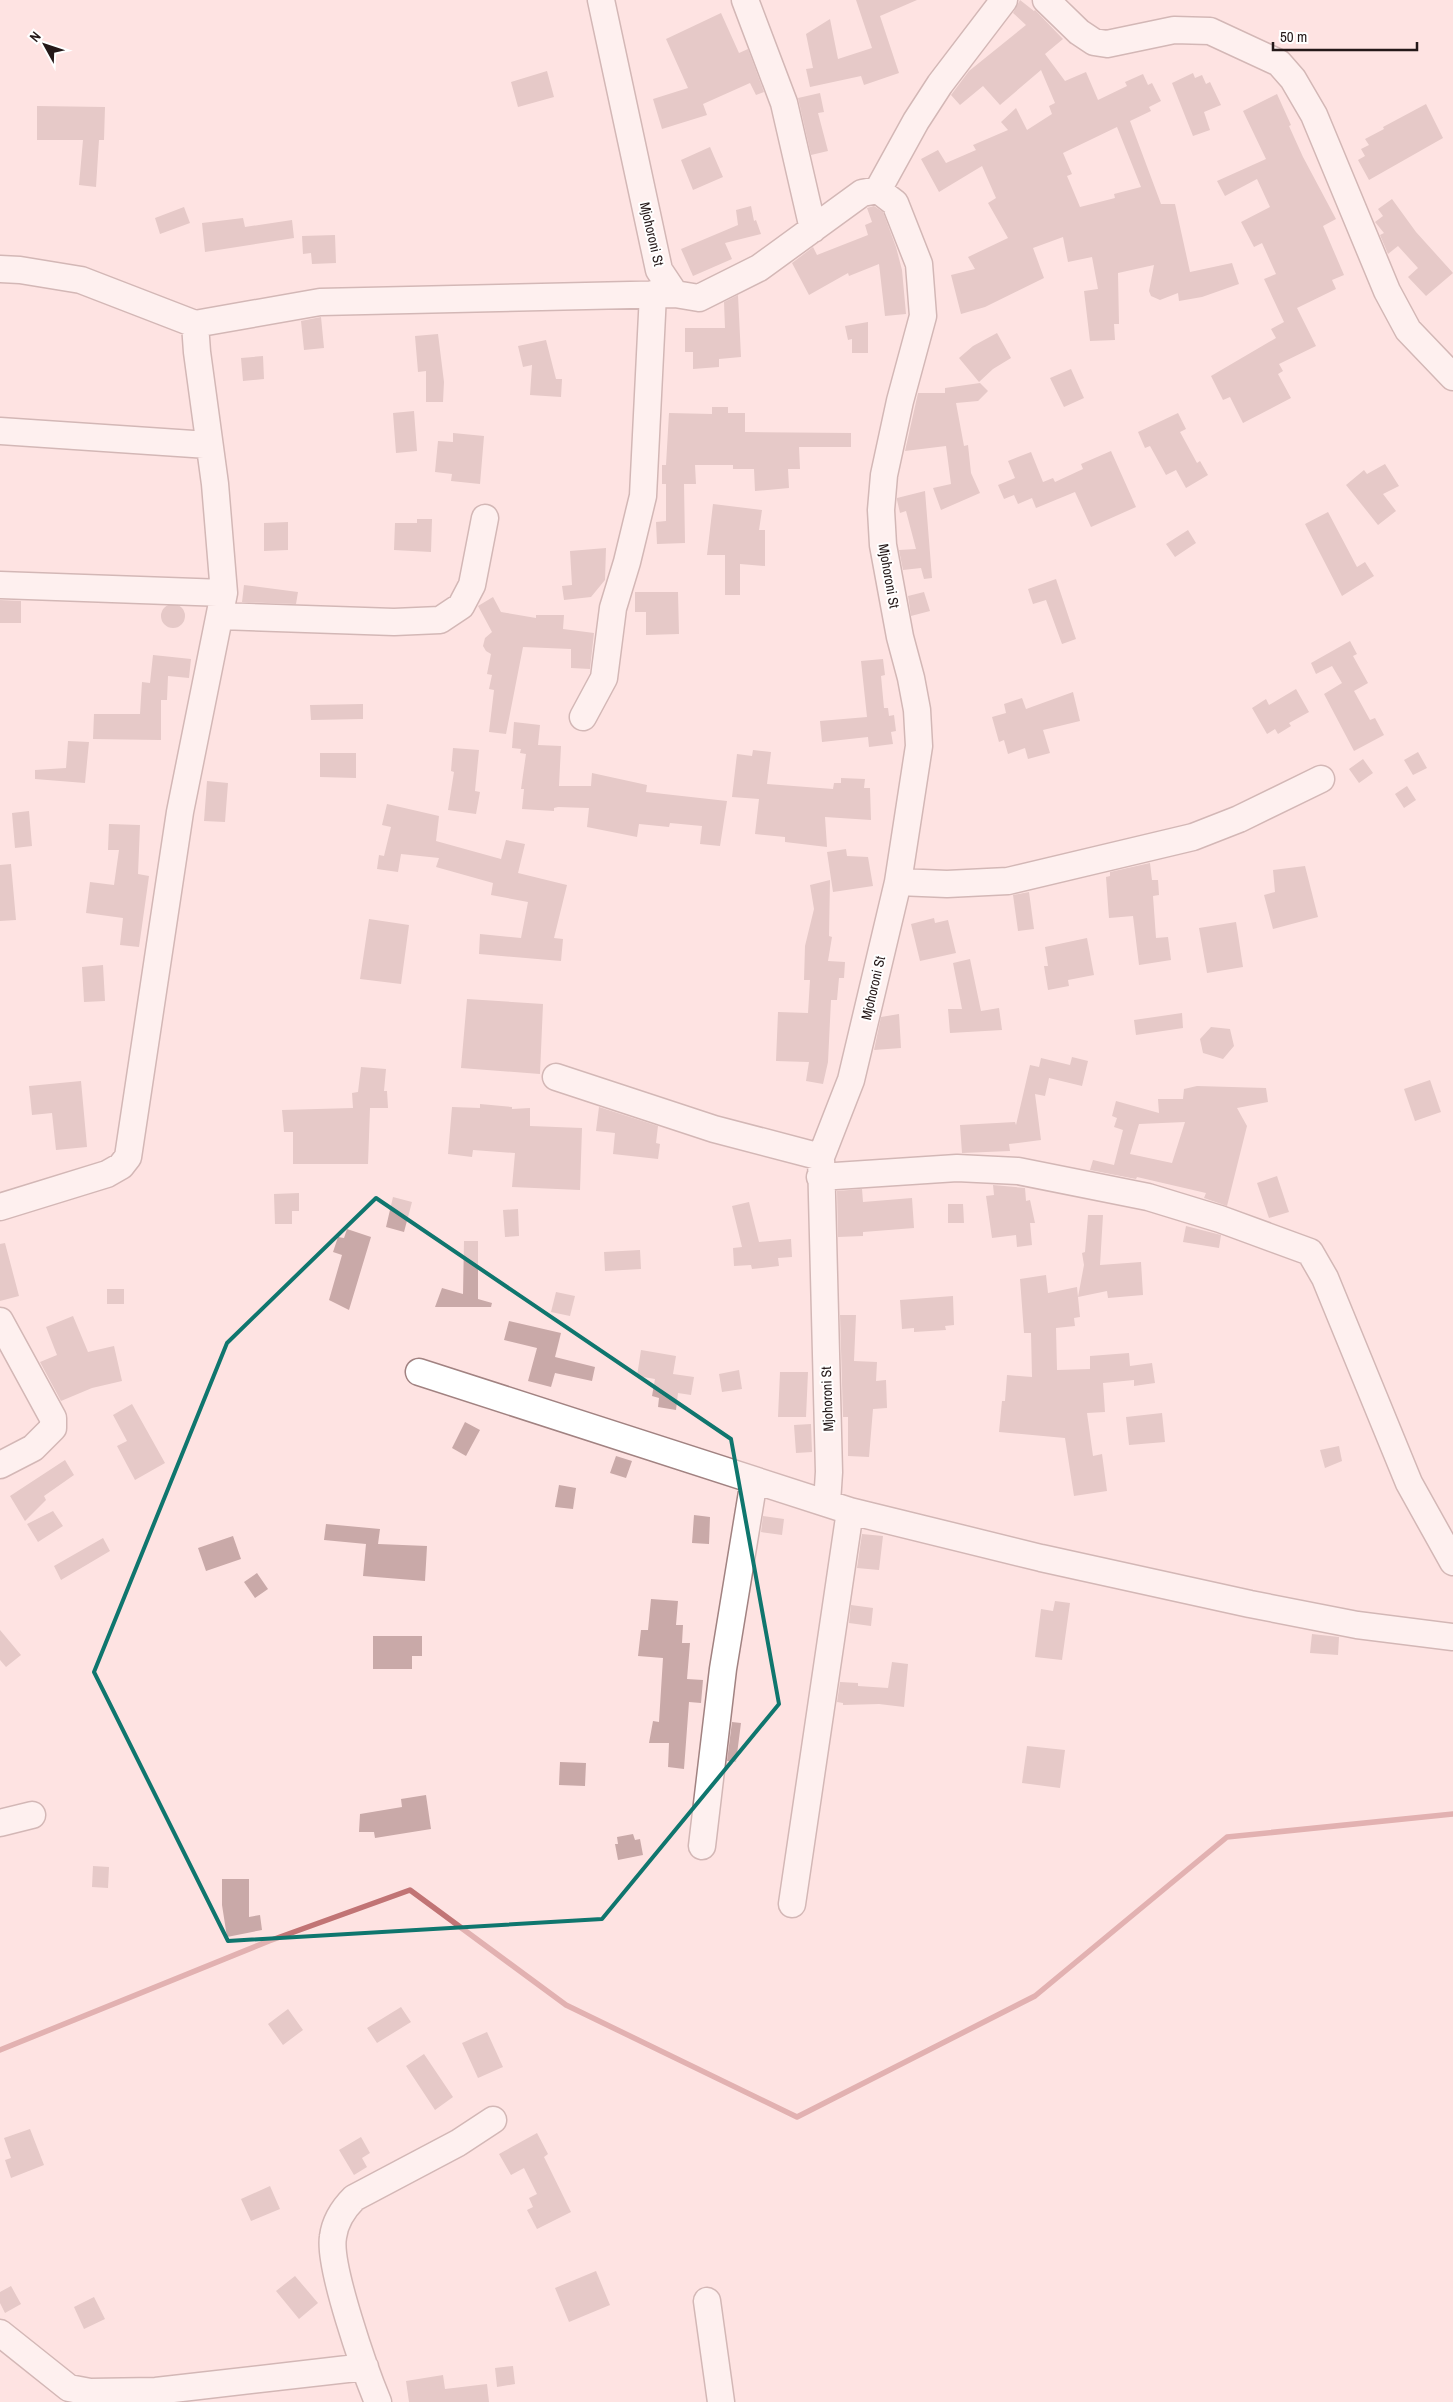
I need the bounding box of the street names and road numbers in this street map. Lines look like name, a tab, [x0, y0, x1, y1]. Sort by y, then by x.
street label: Mjohoroni St	[636, 200, 668, 268]
street label: Mjohoroni St	[874, 542, 904, 610]
street label: Mjohoroni St	[857, 954, 889, 1022]
street label: Mjohoroni St	[817, 1366, 837, 1432]

